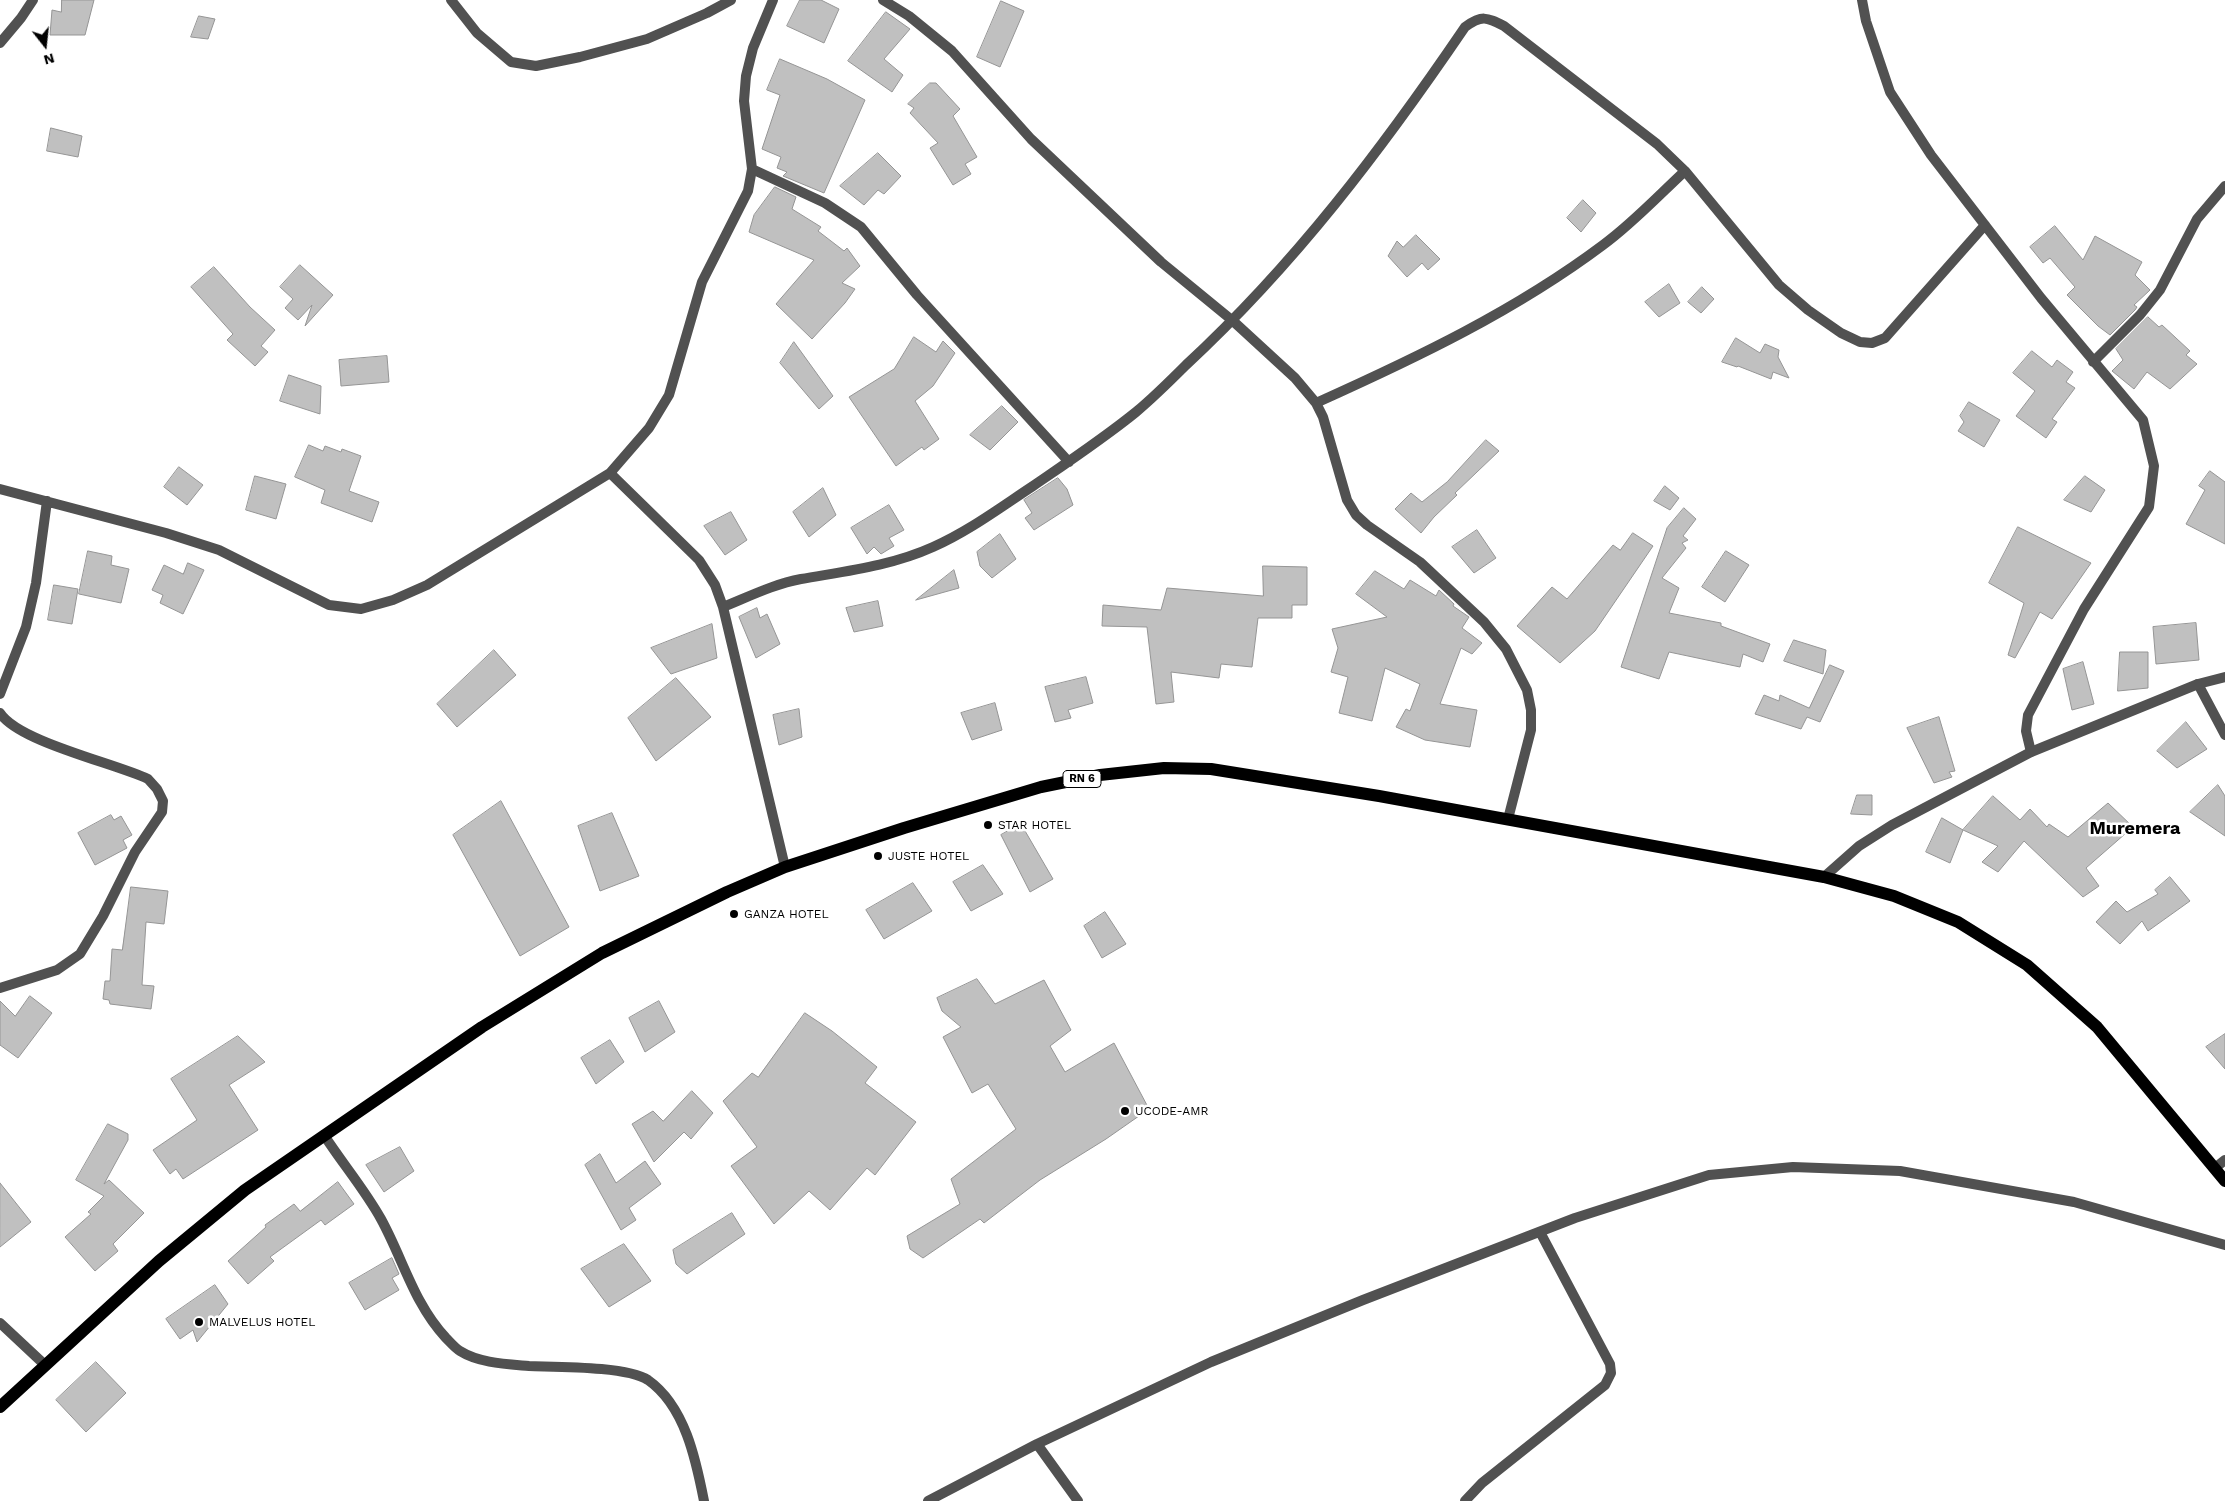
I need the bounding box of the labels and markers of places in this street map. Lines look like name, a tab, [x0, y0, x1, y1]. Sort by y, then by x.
place label: STAR HOTEL	[998, 818, 1071, 832]
marker: STAR HOTEL	[982, 819, 994, 831]
place label: JUSTE HOTEL	[888, 849, 969, 863]
marker: JUSTE HOTEL	[872, 850, 884, 862]
place label: GANZA HOTEL	[744, 907, 829, 921]
marker: GANZA HOTEL	[728, 908, 740, 920]
place label: UCODE-AMR	[1135, 1104, 1208, 1118]
marker: UCODE-AMR	[1119, 1105, 1131, 1117]
place label: MALVELUS HOTEL	[209, 1315, 315, 1329]
marker: MALVELUS HOTEL	[193, 1316, 205, 1328]

